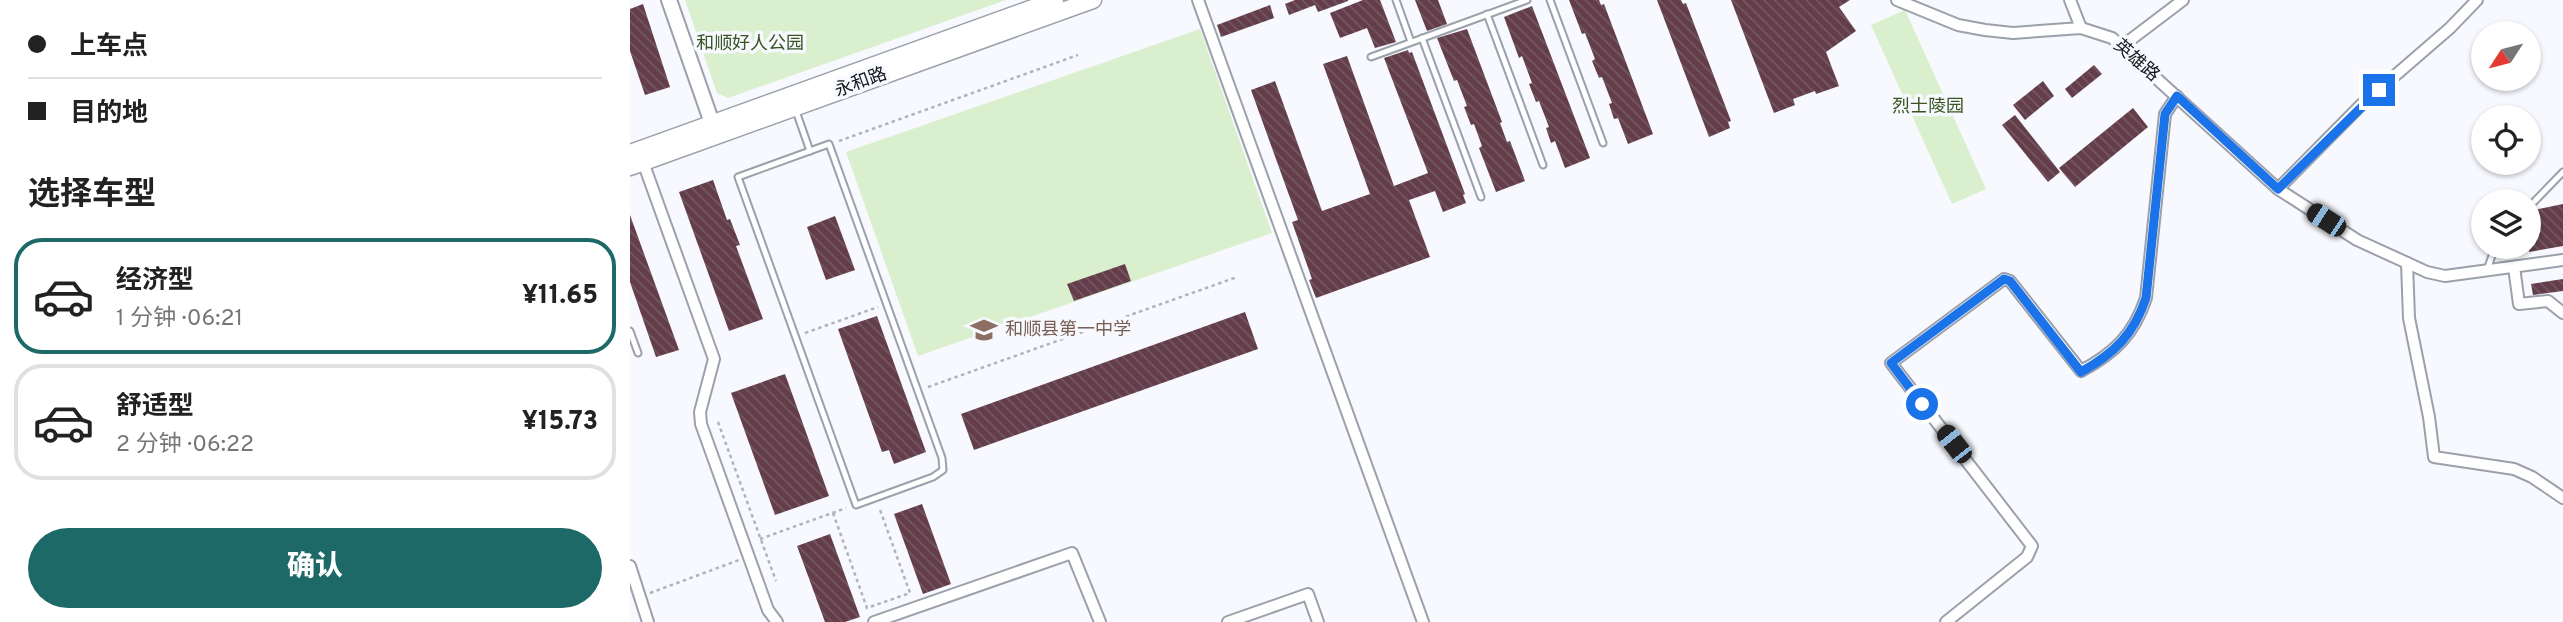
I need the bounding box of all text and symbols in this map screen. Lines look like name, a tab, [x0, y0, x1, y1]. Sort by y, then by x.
north arrow	[2471, 21, 2541, 91]
map controls	[2471, 21, 2541, 259]
text: 上车点	[70, 31, 148, 64]
park label: 和顺好人公园	[696, 33, 804, 56]
street label: 英雄路	[2108, 35, 2164, 87]
street label: 永和路	[832, 63, 890, 103]
route end	[2363, 74, 2395, 106]
park label: 烈士陵园	[1892, 96, 1964, 119]
text: 目的地	[70, 98, 148, 131]
button: locate	[2471, 105, 2541, 175]
text: 选择车型	[28, 176, 156, 216]
button: layers	[2471, 189, 2541, 259]
car	[2303, 200, 2350, 240]
icon: car	[32, 265, 95, 328]
text: 经济型	[116, 265, 194, 298]
text: ¥11.65	[522, 280, 598, 313]
text: 1 分钟 · 06:21	[116, 305, 243, 334]
school or university icon: 和顺县第一中学	[969, 315, 999, 345]
place label: 和顺县第一中学	[1005, 319, 1131, 342]
route start	[1906, 388, 1938, 420]
icon: car	[32, 391, 95, 454]
text: 舒适型	[116, 391, 194, 424]
text: ¥15.73	[522, 406, 598, 439]
car	[1933, 421, 1976, 467]
text: 2 分钟 · 06:22	[116, 431, 254, 460]
button: 确认	[28, 528, 602, 608]

